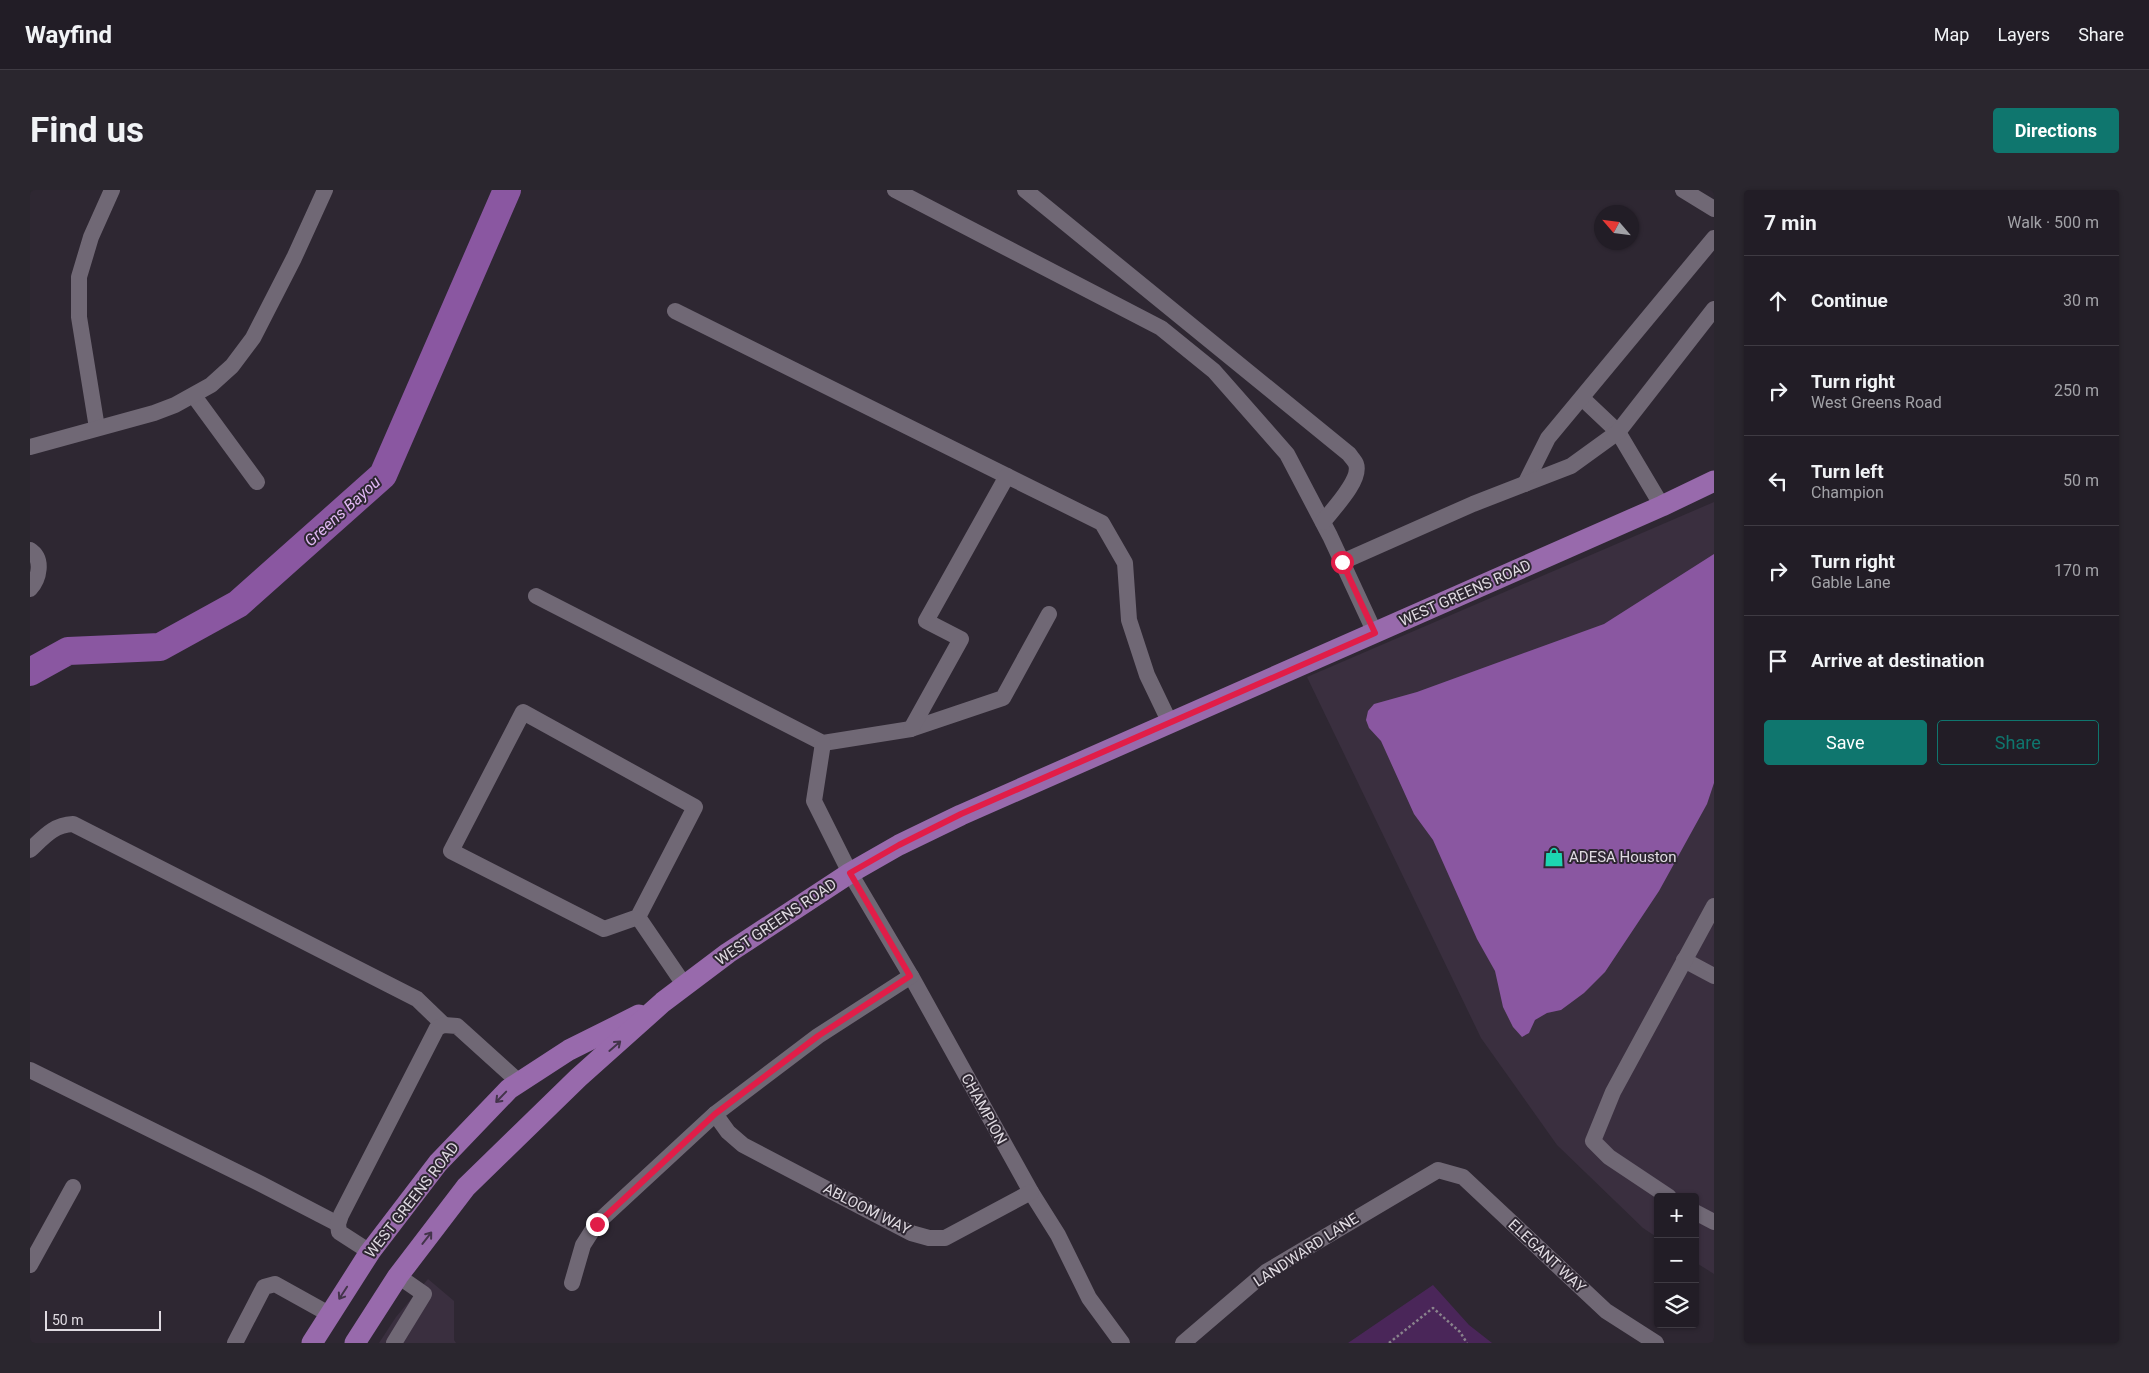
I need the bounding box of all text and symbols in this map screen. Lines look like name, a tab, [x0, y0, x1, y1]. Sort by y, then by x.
text: Wayfind	[25, 21, 112, 49]
text: Map	[1934, 24, 1969, 45]
text: Layers	[1997, 24, 2050, 45]
text: Share	[2078, 24, 2124, 45]
button: Directions	[1993, 108, 2119, 153]
text: Find us	[30, 110, 144, 151]
north arrow	[1594, 205, 1639, 250]
text: 7 min	[1764, 211, 1817, 235]
text: Walk · 500 m	[2007, 213, 2099, 232]
icon: ahead	[1764, 287, 1792, 315]
text: Continue	[1811, 289, 1888, 312]
text: 30 m	[2063, 291, 2099, 310]
text: Turn right	[1811, 370, 1895, 393]
icon: right	[1764, 377, 1792, 405]
text: 250 m	[2054, 381, 2099, 400]
text: West Greens Road	[1811, 393, 1942, 412]
text: Turn left	[1811, 460, 1884, 483]
icon: left	[1764, 467, 1792, 495]
text: 50 m	[2063, 471, 2099, 490]
water label: Greens Bayou	[301, 472, 384, 550]
text: Champion	[1811, 483, 1884, 502]
text: Turn right	[1811, 550, 1895, 573]
route start	[1331, 551, 1354, 574]
street label: WEST GREENS ROAD	[1396, 556, 1534, 630]
icon: right	[1764, 557, 1792, 585]
text: 170 m	[2054, 561, 2099, 580]
text: Gable Lane	[1811, 573, 1891, 592]
icon: arrive	[1764, 647, 1792, 675]
text: Arrive at destination	[1811, 649, 1984, 672]
button: Save	[1764, 720, 1927, 765]
button: Share	[1937, 720, 2099, 765]
shop icon: ADESA Houston	[1543, 846, 1565, 868]
place label: ADESA Houston	[1569, 848, 1676, 866]
street label: WEST GREENS ROAD	[712, 875, 840, 969]
one-way arrow	[608, 1041, 621, 1052]
street label: CHAMPION	[957, 1071, 1011, 1147]
one-way arrow	[495, 1091, 507, 1104]
street label: WEST GREENS ROAD	[361, 1139, 463, 1261]
street label: ABLOOM WAY	[820, 1179, 914, 1239]
map controls	[1654, 1193, 1699, 1328]
button: +	[1654, 1193, 1699, 1238]
street label: LANDWARD LANE	[1250, 1209, 1362, 1291]
route end	[586, 1213, 609, 1236]
street label: ELEGANT WAY	[1505, 1216, 1589, 1296]
one-way arrow	[422, 1232, 433, 1245]
button: −	[1654, 1238, 1699, 1283]
button: layers	[1654, 1283, 1699, 1328]
one-way arrow	[338, 1285, 348, 1299]
scale bar	[45, 1308, 161, 1331]
text: 50 m	[52, 1312, 84, 1328]

